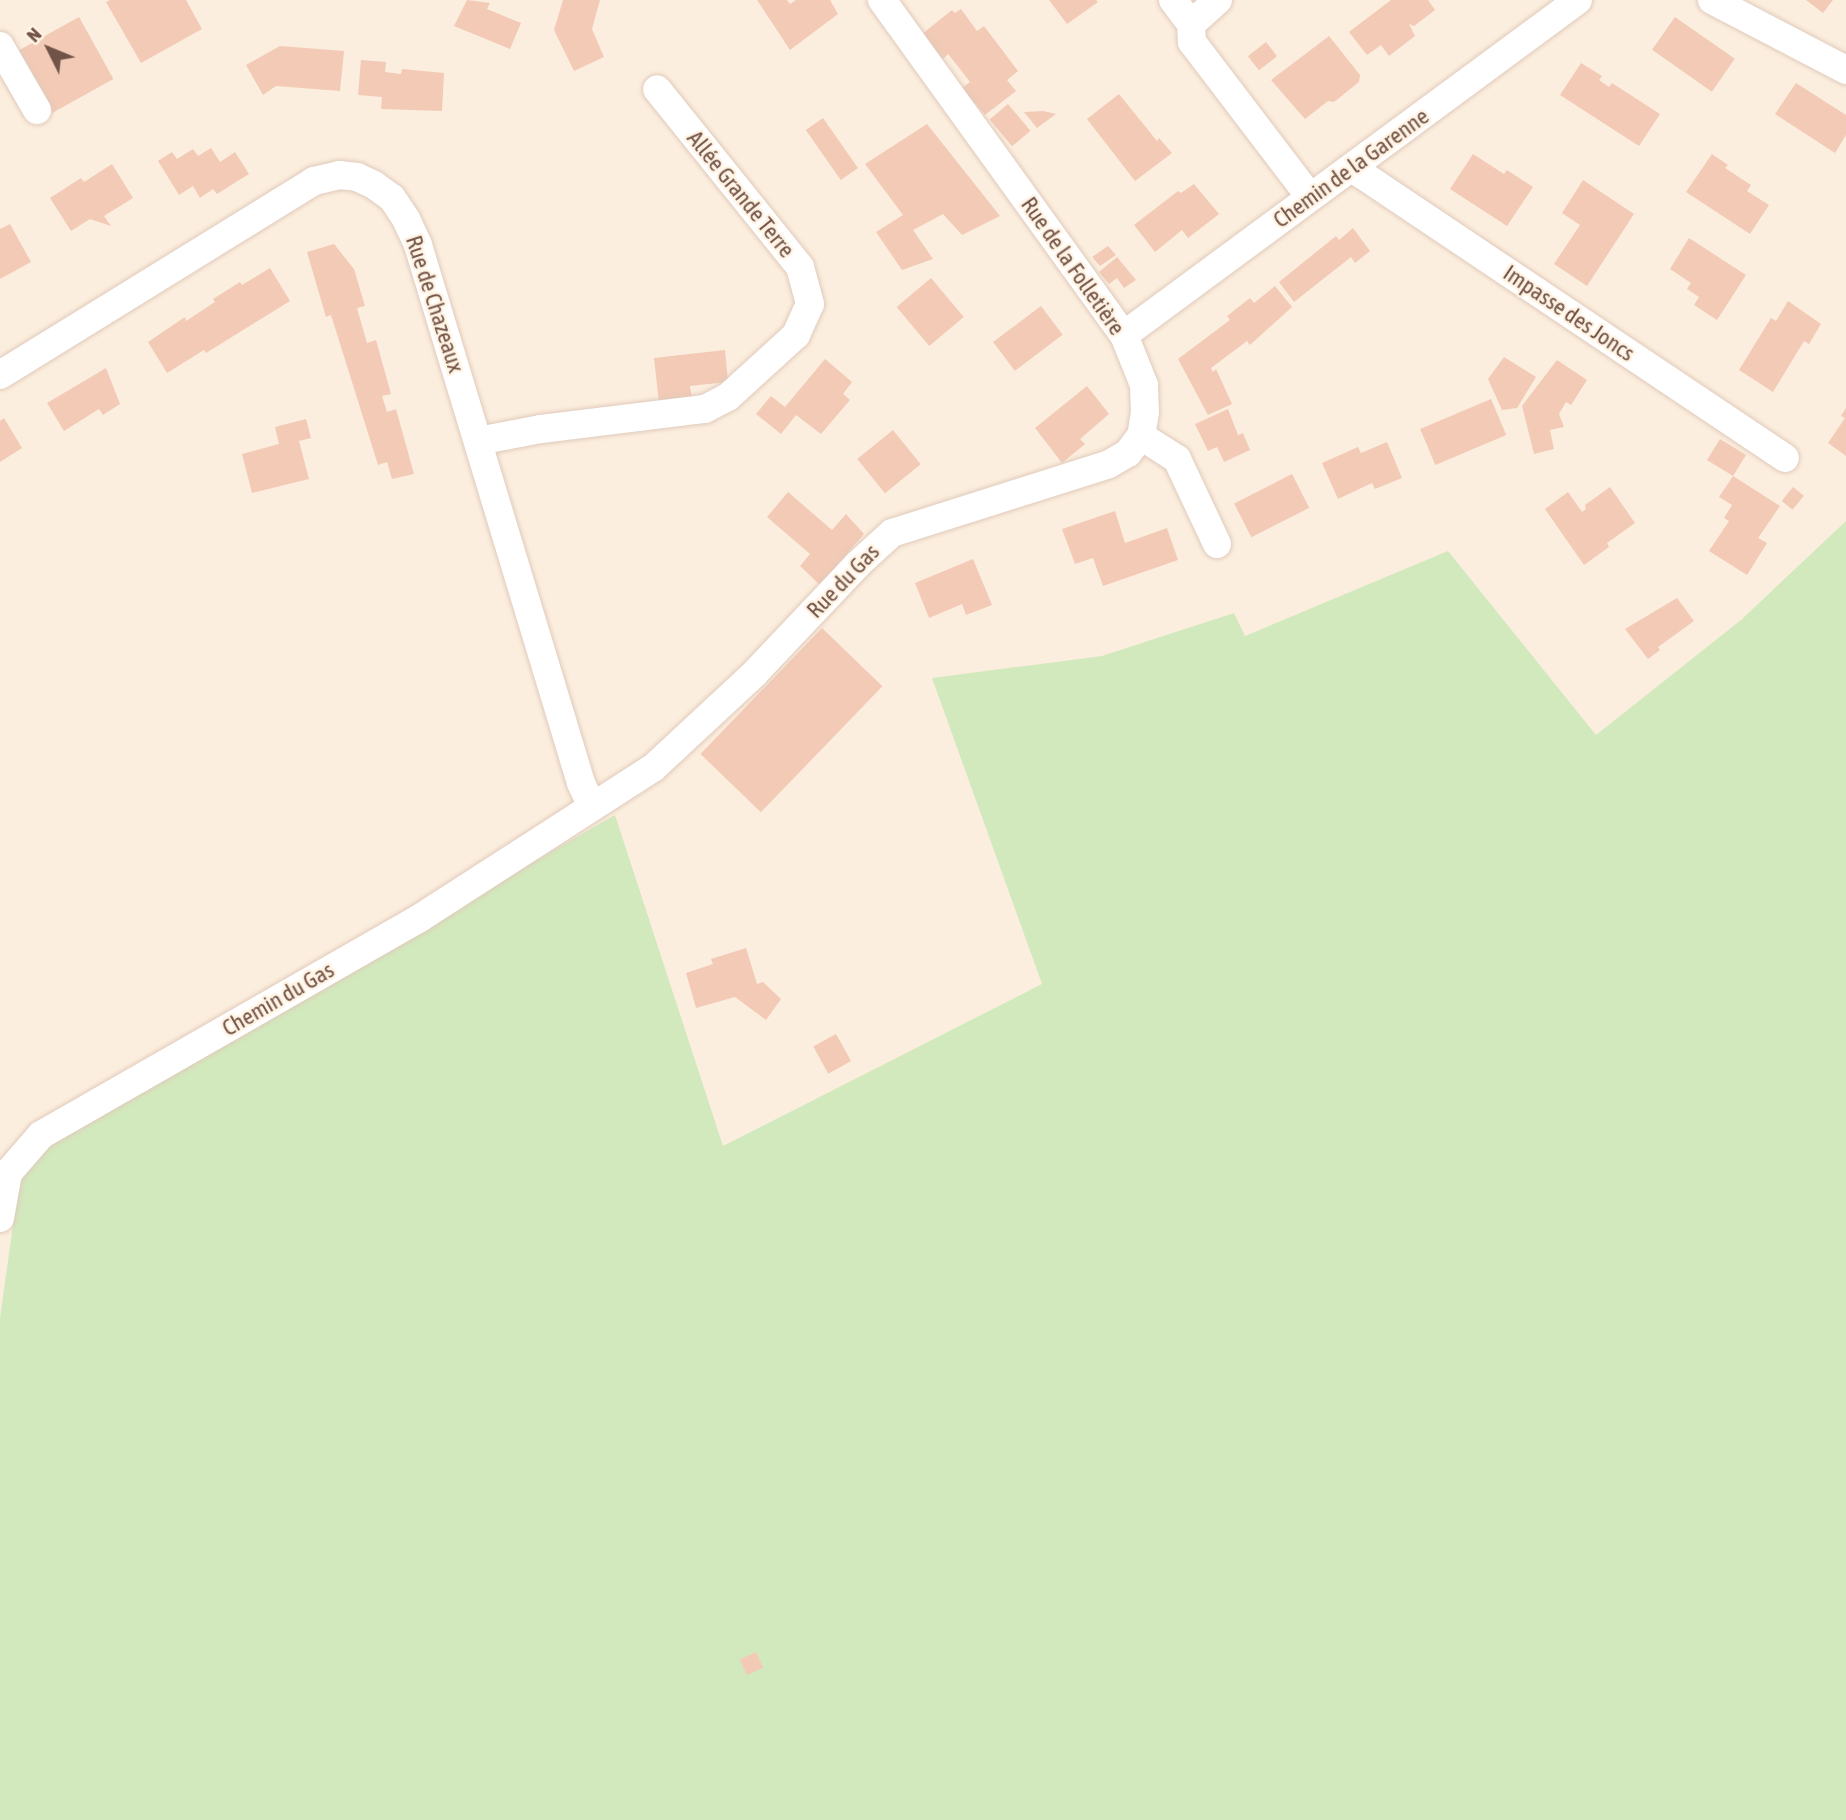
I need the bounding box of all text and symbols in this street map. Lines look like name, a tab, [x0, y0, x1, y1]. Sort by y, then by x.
north arrow	[14, 14, 84, 84]
text: N	[22, 23, 46, 46]
street label: Chemin de la Garenne	[1268, 102, 1434, 234]
street label: Allée Grande Terre	[681, 125, 801, 263]
street label: Rue de la Folletière	[1015, 192, 1131, 340]
street label: Rue de Chazeaux	[400, 232, 470, 376]
street label: Impasse des Joncs	[1498, 259, 1640, 367]
street label: Rue du Gas	[801, 538, 885, 624]
street label: Chemin du Gas	[217, 956, 339, 1042]

